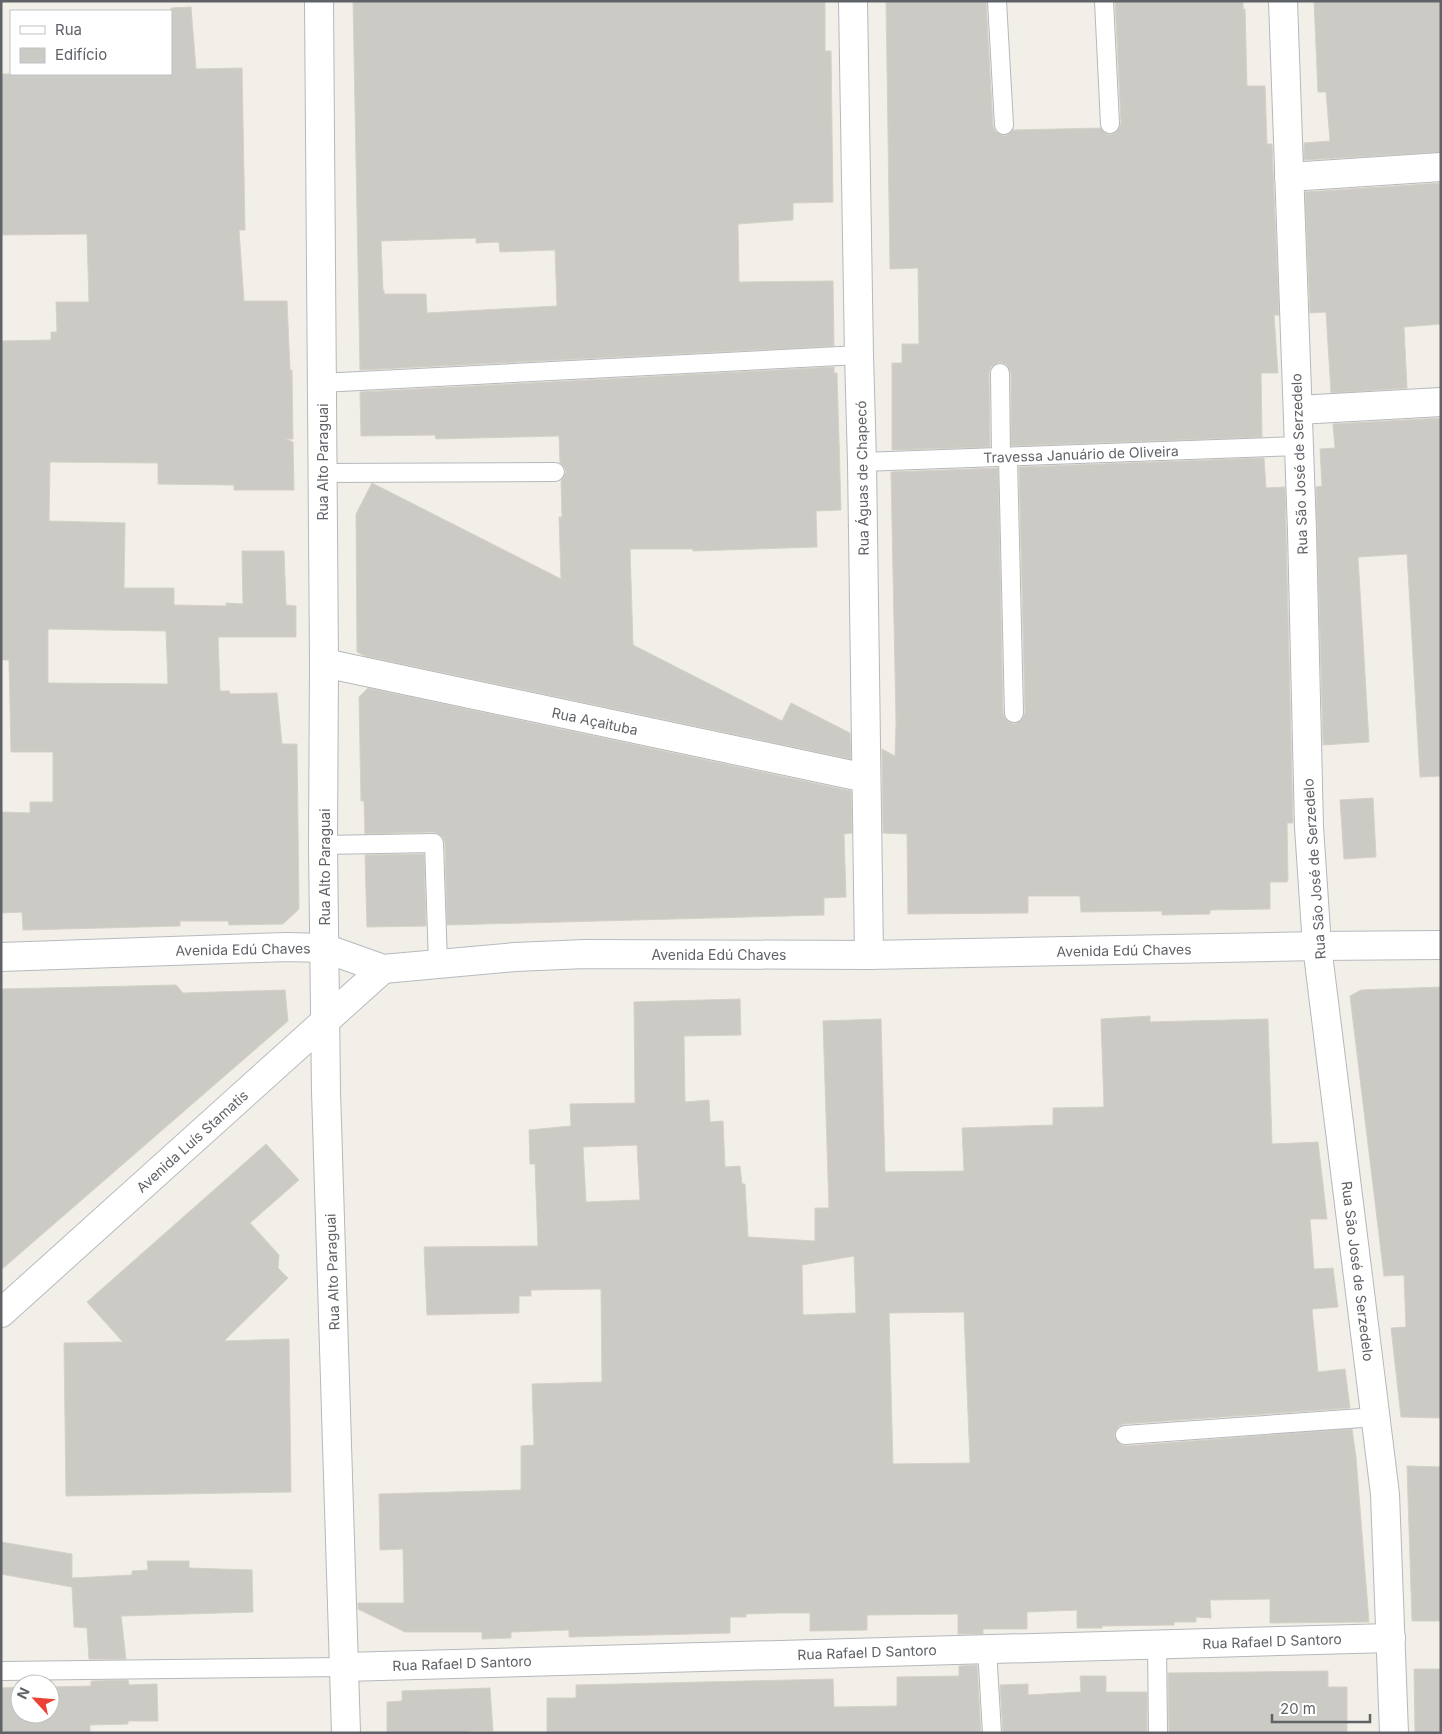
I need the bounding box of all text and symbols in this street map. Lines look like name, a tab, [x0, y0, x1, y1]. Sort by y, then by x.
legend	[10, 10, 172, 75]
text: Rua	[55, 20, 82, 39]
text: Edifício	[55, 45, 107, 64]
street label: Rua São José de Serzedelo	[1287, 373, 1311, 555]
street label: Rua Águas de Chapecó	[852, 400, 872, 556]
street label: Rua Alto Paraguai	[314, 403, 331, 521]
street label: Travessa Januário de Oliveira	[983, 442, 1179, 466]
street label: Rua Açaituba	[550, 704, 640, 738]
street label: Rua São José de Serzedelo	[1299, 778, 1329, 960]
street label: Rua Alto Paraguai	[316, 808, 333, 926]
street label: Avenida Edú Chaves	[175, 939, 311, 959]
street label: Avenida Edú Chaves	[1056, 940, 1192, 960]
street label: Avenida Edú Chaves	[651, 946, 787, 963]
street label: Avenida Luís Stamatis	[133, 1086, 251, 1196]
street label: Rua São José de Serzedelo	[1339, 1180, 1377, 1362]
street label: Rua Alto Paraguai	[321, 1213, 343, 1331]
street label: Rua Rafael D Santoro	[1202, 1630, 1342, 1652]
street label: Rua Rafael D Santoro	[797, 1641, 937, 1663]
street label: Rua Rafael D Santoro	[392, 1652, 532, 1674]
north arrow	[10, 1674, 60, 1724]
text: N	[13, 1685, 33, 1702]
scale bar	[1272, 1692, 1370, 1724]
text: 20 m	[1280, 1699, 1316, 1718]

